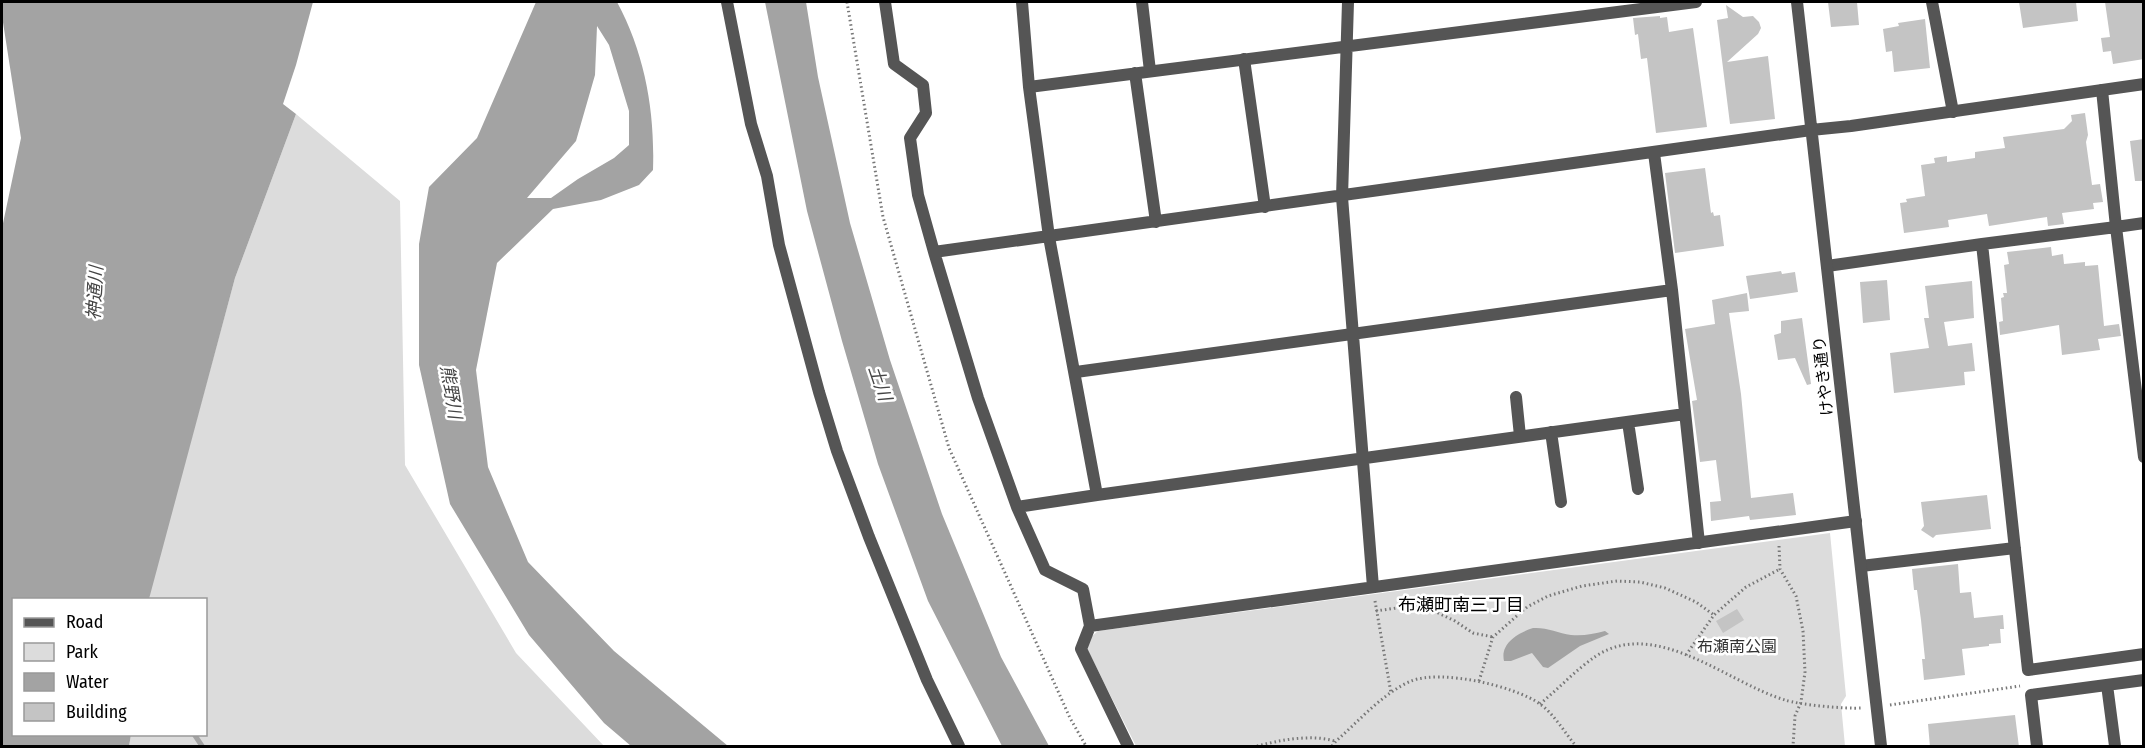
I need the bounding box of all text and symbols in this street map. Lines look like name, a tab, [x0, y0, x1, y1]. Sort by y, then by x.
water label: 神通川	[83, 263, 108, 321]
street label: けやき通り	[1809, 335, 1837, 417]
water label: 土川	[864, 362, 897, 405]
water label: 熊野川	[436, 364, 466, 422]
district label: 布瀬町南三丁目	[1398, 594, 1524, 616]
legend	[12, 598, 207, 736]
text: Road	[66, 611, 103, 633]
park label: 布瀬南公園	[1697, 637, 1777, 656]
text: Park	[66, 641, 99, 663]
text: Water	[66, 671, 109, 693]
text: Building	[66, 701, 127, 723]

